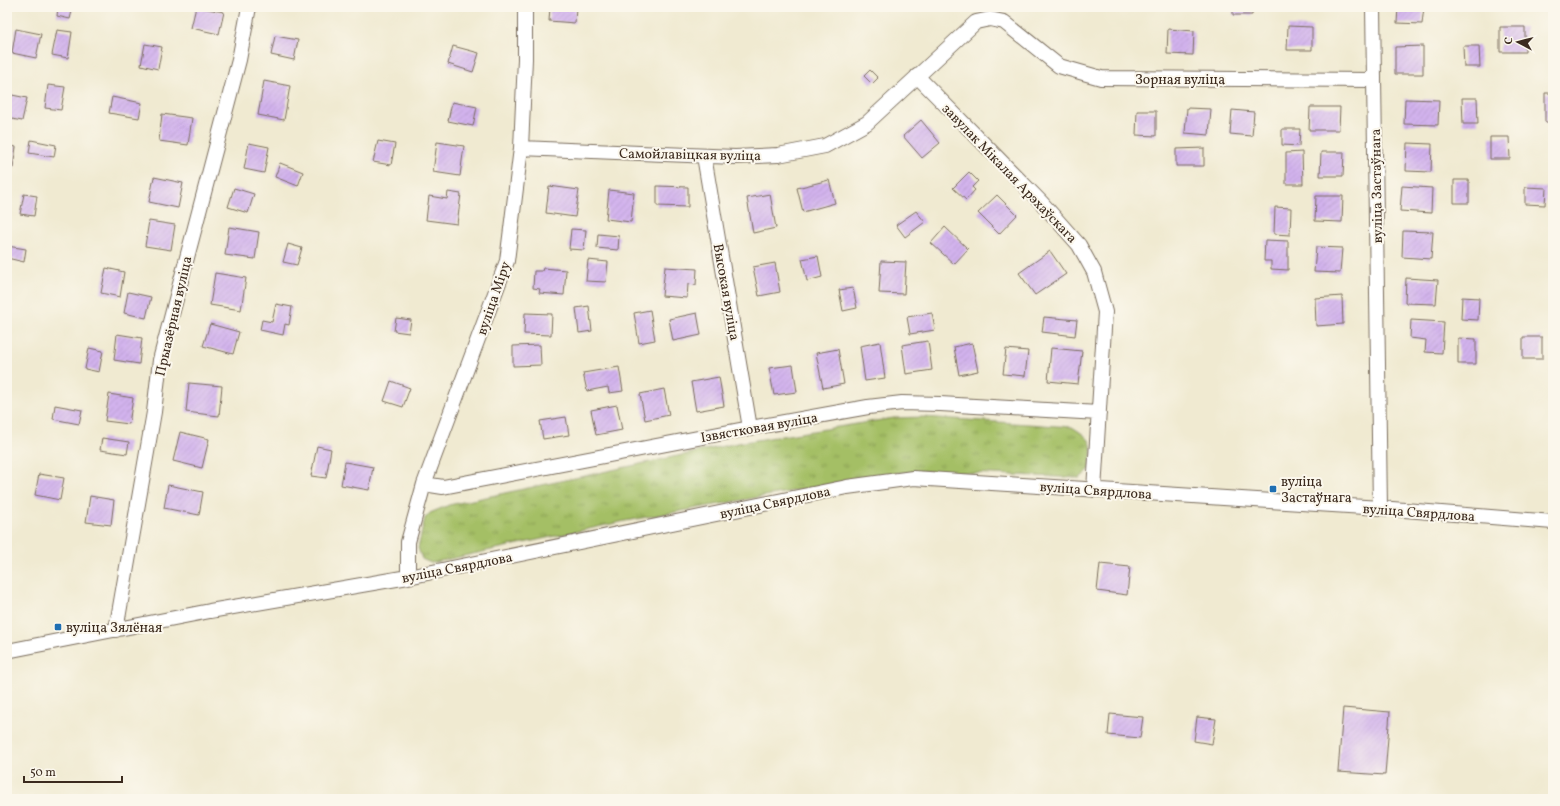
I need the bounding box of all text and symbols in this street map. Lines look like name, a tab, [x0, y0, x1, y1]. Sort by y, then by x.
north arrow	[1498, 22, 1538, 62]
text: С	[1502, 37, 1517, 45]
street label: Зорная вуліца	[1135, 71, 1225, 90]
street label: завулак Мікалая Арэхаўскага	[937, 100, 1081, 248]
street label: вуліца Застаўнага	[1367, 128, 1388, 243]
street label: Самойлавіцкая вуліца	[619, 145, 761, 166]
street label: Высокая вуліца	[708, 242, 743, 342]
street label: Прыазёрная вуліца	[151, 254, 198, 378]
street label: вуліца Міру	[473, 259, 516, 338]
street label: Ізвястковая вуліца	[699, 409, 819, 448]
place label: вуліца Застаўнага	[1281, 473, 1352, 508]
street label: вуліца Свярдлова	[1039, 478, 1153, 505]
street label: вуліца Свярдлова	[718, 482, 832, 524]
marker: вуліца Застаўнага	[1268, 484, 1278, 494]
street label: вуліца Свярдлова	[1362, 500, 1476, 527]
street label: вуліца Свярдлова	[400, 548, 514, 589]
place label: вуліца Зялёная	[66, 619, 162, 638]
marker: вуліца Зялёная	[53, 622, 63, 632]
scale bar	[24, 758, 122, 784]
text: 50 m	[30, 765, 56, 781]

